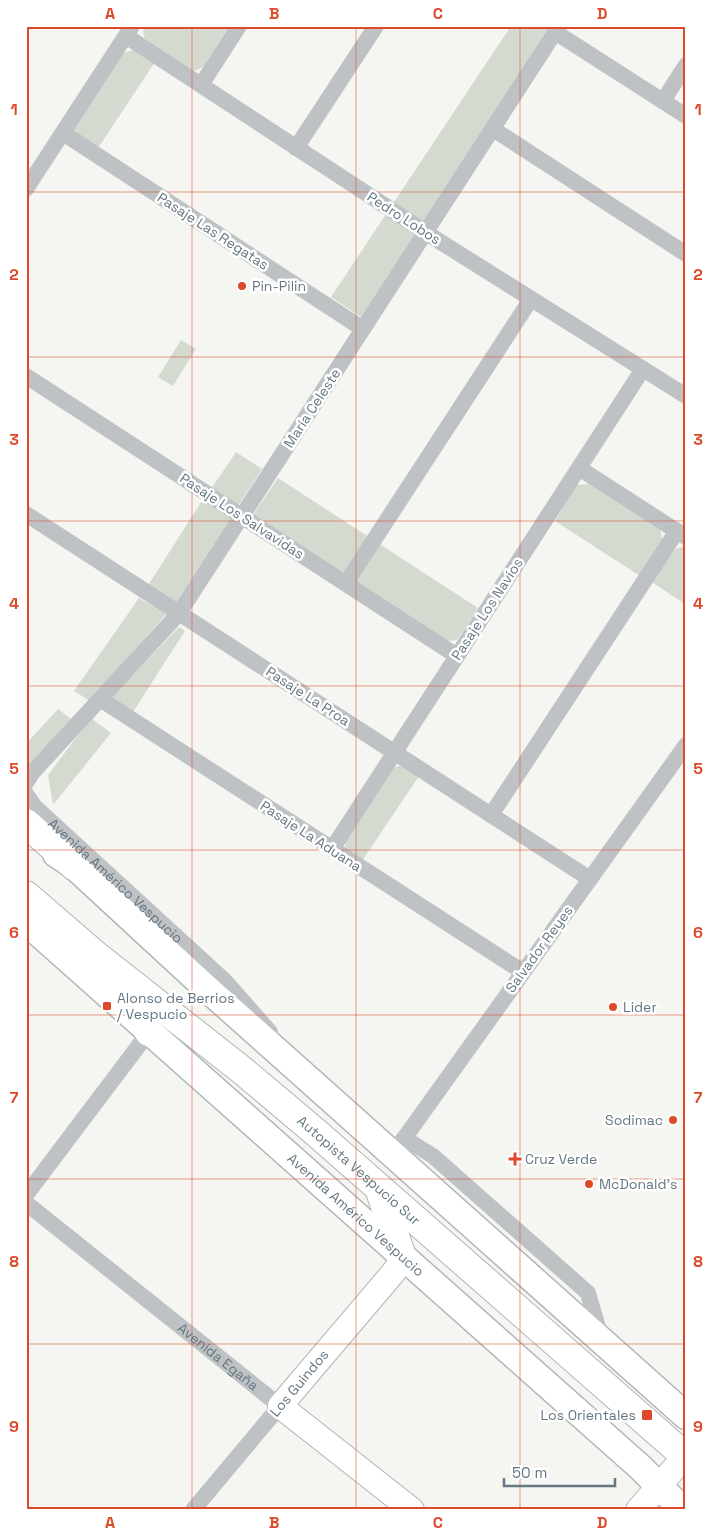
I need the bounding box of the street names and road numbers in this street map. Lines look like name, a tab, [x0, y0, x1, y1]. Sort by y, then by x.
street label: Pasaje Las Regatas	[154, 188, 272, 274]
street label: Pedro Lobos	[364, 188, 444, 248]
street label: María Celeste	[280, 365, 344, 451]
street label: Pasaje Los Salvavidas	[176, 469, 308, 563]
street label: Pasaje Los Navíos	[447, 555, 527, 663]
street label: Pasaje La Proa	[263, 662, 353, 730]
street label: Pasaje La Aduana	[257, 797, 365, 875]
street label: Avenida Américo Vespucio	[44, 814, 187, 947]
street label: Salvador Reyes	[501, 902, 577, 996]
street label: Autopista Vespucio Sur	[293, 1112, 424, 1229]
street label: Avenida Américo Vespucio	[284, 1149, 428, 1280]
street label: Avenida Egaña	[174, 1319, 262, 1394]
street label: Los Guindos	[266, 1346, 332, 1420]

